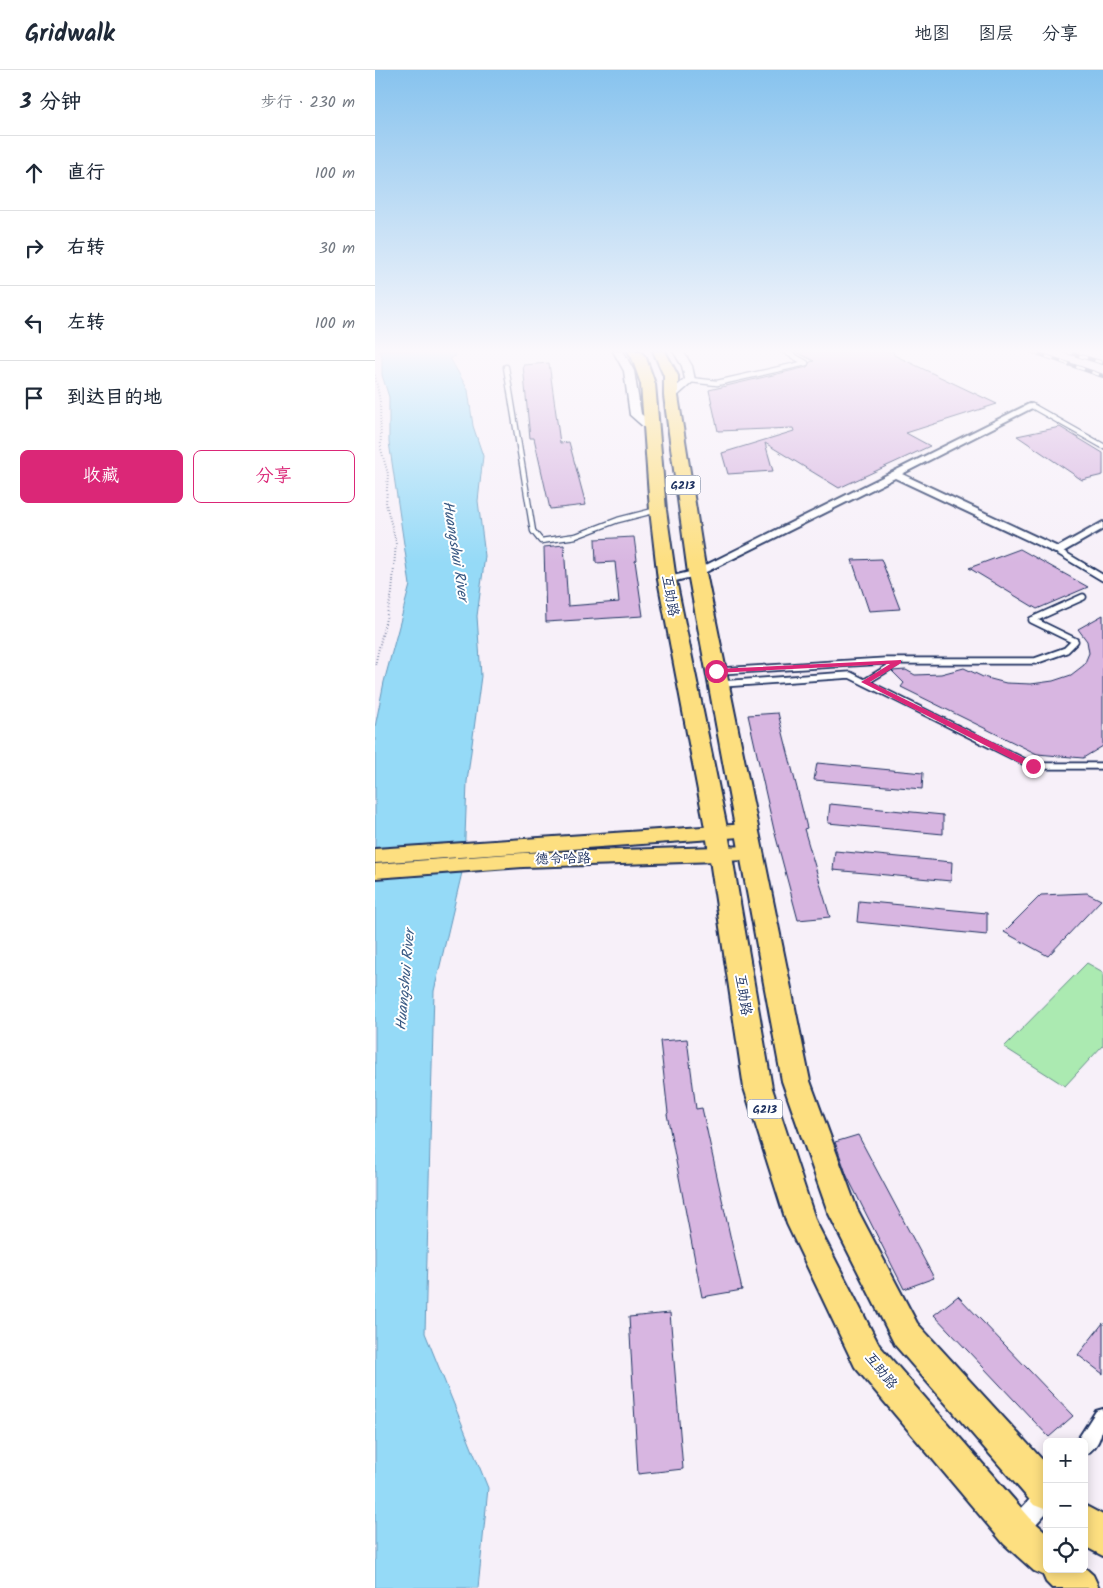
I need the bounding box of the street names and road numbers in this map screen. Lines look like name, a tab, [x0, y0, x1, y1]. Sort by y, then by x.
road number: G213	[665, 476, 701, 494]
street label: 互助路	[656, 573, 684, 619]
street label: 德令哈路	[535, 848, 591, 870]
street label: 互助路	[729, 973, 757, 1017]
road number: G213	[747, 1100, 783, 1118]
street label: 互助路	[859, 1348, 903, 1394]

